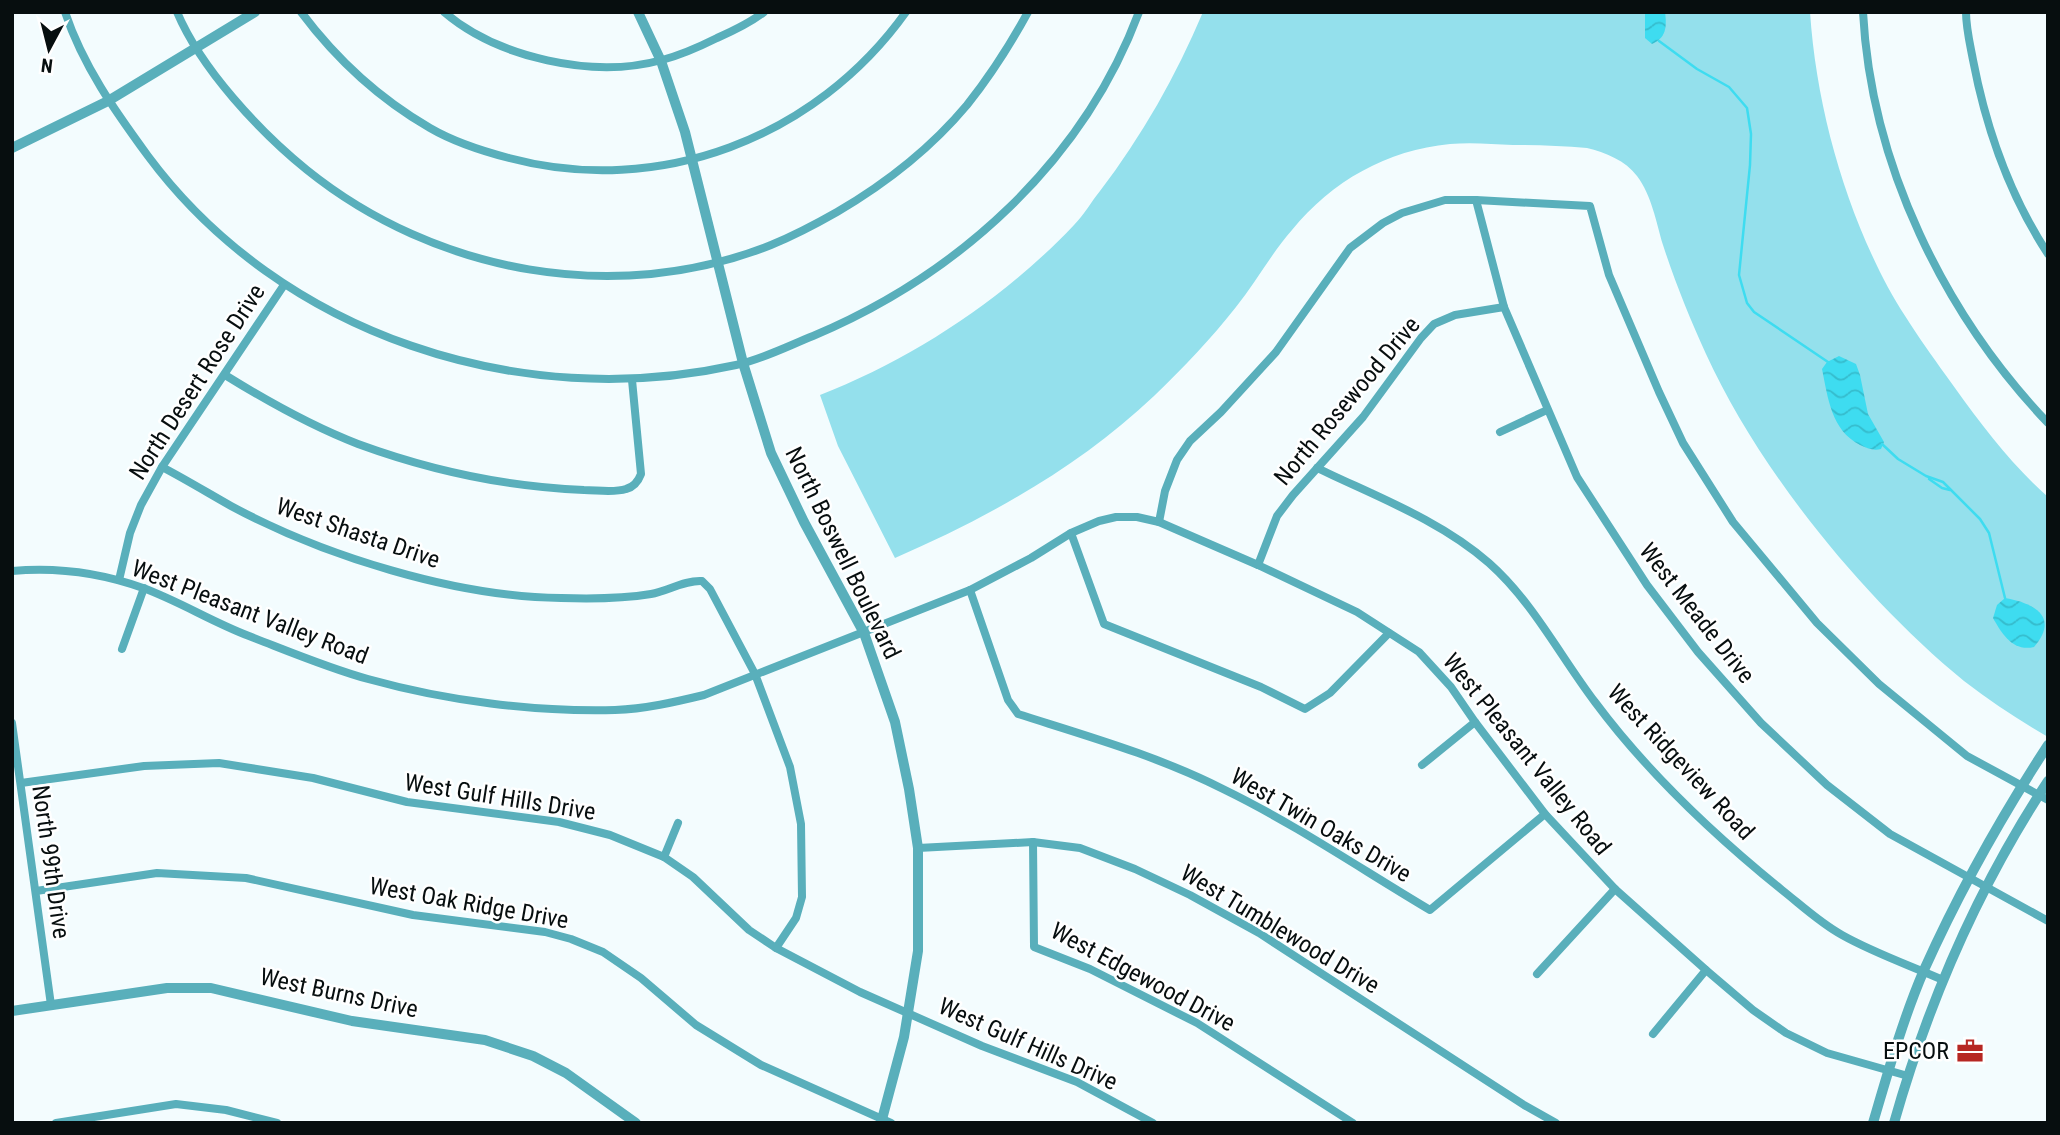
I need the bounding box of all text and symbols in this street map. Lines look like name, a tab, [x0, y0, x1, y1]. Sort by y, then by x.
north arrow	[14, 14, 84, 84]
text: N	[40, 53, 54, 78]
street label: North Desert Rose Drive	[123, 279, 271, 485]
street label: North Rosewood Drive	[1268, 311, 1426, 491]
street label: North Boswell Boulevard	[779, 442, 907, 664]
street label: West Shasta Drive	[273, 492, 443, 574]
street label: West Meade Drive	[1634, 537, 1760, 689]
street label: West Pleasant Valley Road	[128, 554, 372, 670]
street label: West Pleasant Valley Road	[1437, 648, 1617, 860]
street label: West Ridgeview Road	[1602, 679, 1760, 845]
street label: West Twin Oaks Drive	[1226, 762, 1416, 888]
street label: West Gulf Hills Drive	[403, 768, 597, 826]
street label: North 99th Drive	[26, 783, 76, 941]
street label: West Tumblewood Drive	[1176, 859, 1384, 999]
street label: West Oak Ridge Drive	[367, 872, 571, 934]
street label: West Edgewood Drive	[1046, 917, 1240, 1037]
street label: West Burns Drive	[257, 963, 421, 1023]
street label: West Gulf Hills Drive	[934, 992, 1122, 1096]
office icon: EPCOR	[1955, 1036, 1985, 1066]
place label: EPCOR	[1883, 1037, 1949, 1065]

